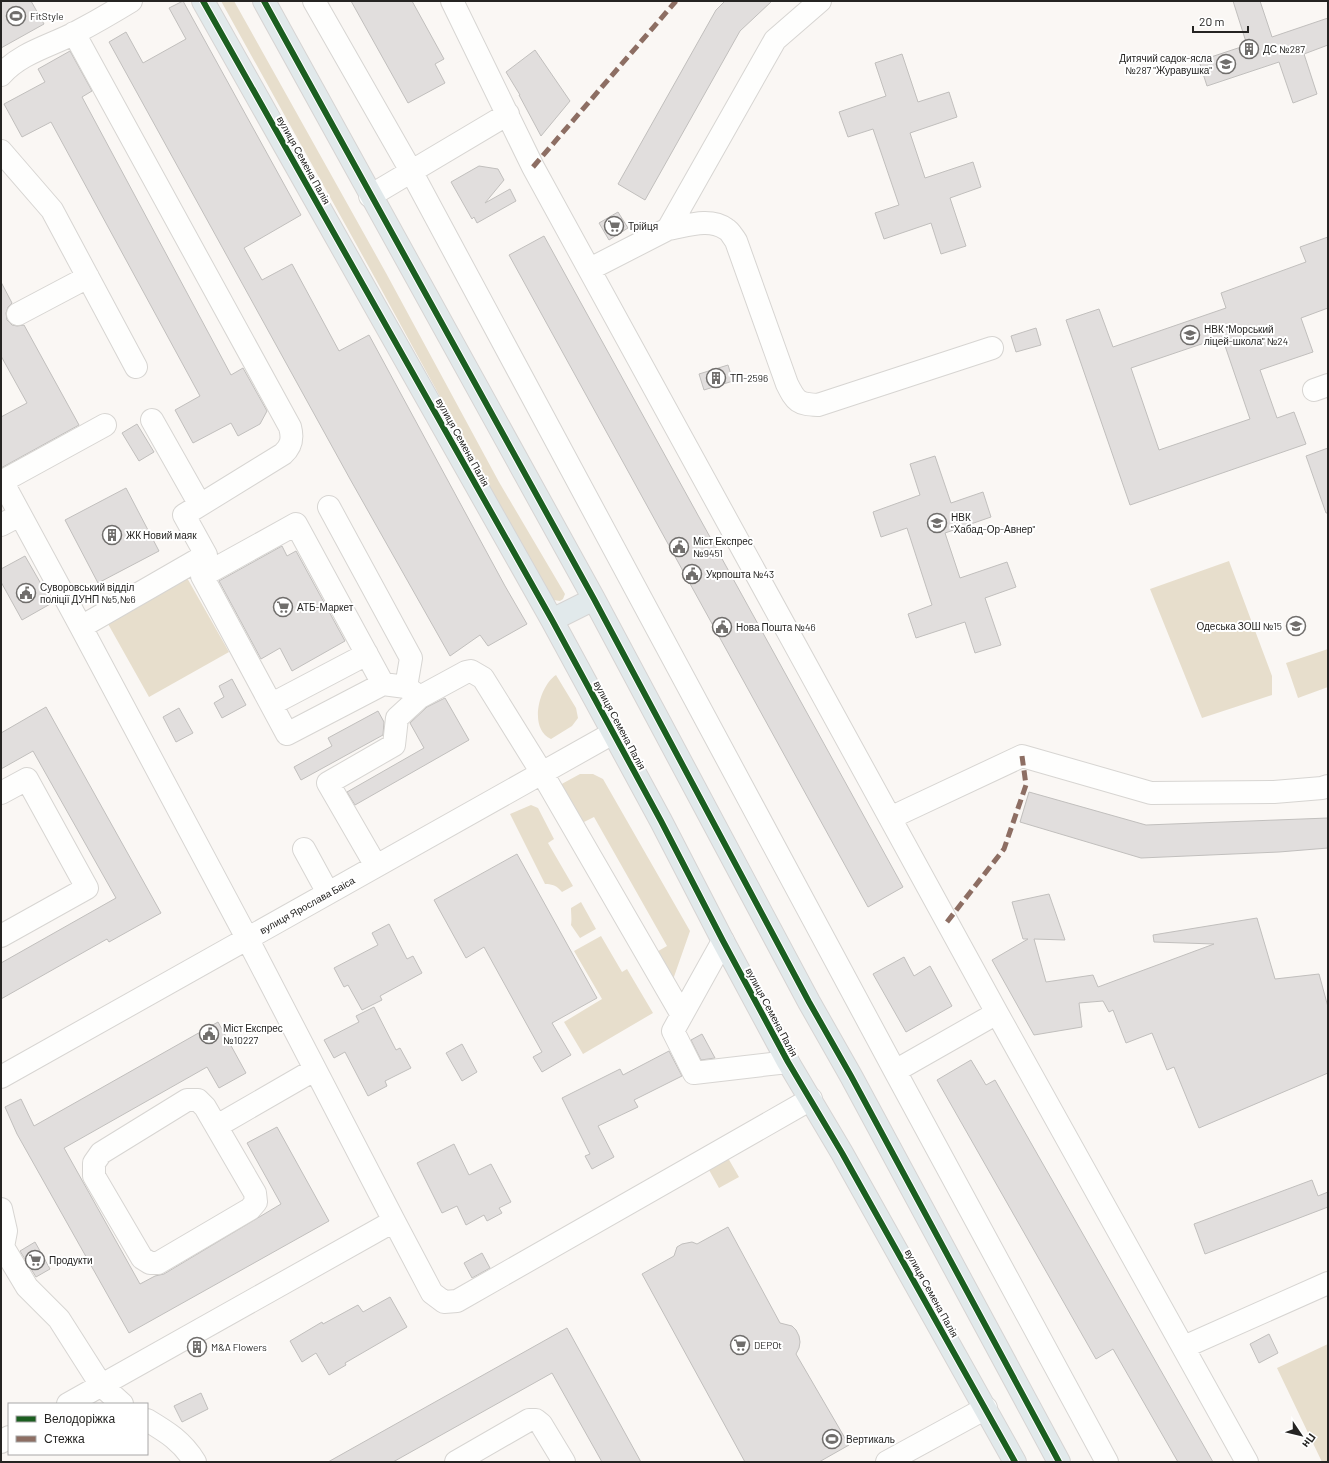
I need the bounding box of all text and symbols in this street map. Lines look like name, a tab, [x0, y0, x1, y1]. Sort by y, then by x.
sports icon: FitStyle	[5, 5, 27, 27]
scale bar	[1193, 8, 1248, 34]
place label: FitStyle	[30, 10, 64, 22]
text: 20 m	[1199, 14, 1225, 28]
building icon: ДС №287	[1238, 38, 1260, 60]
place label: ДС №287	[1263, 43, 1305, 55]
place label: Дитячий садок-ясла №287 "Журавушка"	[1119, 52, 1212, 76]
school or university icon: Дитячий садок-ясла №287 "Журавушка"	[1215, 53, 1237, 75]
street label: вулиця Семена Палія	[275, 114, 333, 206]
supermarket icon: Трійця	[603, 215, 625, 237]
place label: Трійця	[628, 220, 658, 232]
place label: НВК "Морський ліцей-школа" №24	[1204, 323, 1288, 347]
school or university icon: НВК "Морський ліцей-школа" №24	[1179, 324, 1201, 346]
building icon: ТП-2596	[705, 367, 727, 389]
place label: ТП-2596	[730, 372, 768, 384]
street label: вулиця Семена Палія	[434, 396, 492, 488]
place label: НВК "Хабад-Ор-Авнер"	[951, 511, 1036, 535]
school or university icon: НВК "Хабад-Ор-Авнер"	[926, 512, 948, 534]
building icon: ЖК Новий маяк	[101, 524, 123, 546]
place label: ЖК Новий маяк	[126, 529, 197, 541]
place label: Міст Експрес №9451	[693, 535, 753, 559]
public building icon: Міст Експрес №9451	[668, 536, 690, 558]
public building icon: Укрпошта №43	[681, 563, 703, 585]
place label: Укрпошта №43	[706, 568, 774, 580]
place label: Суворовський відділ поліції ДУНП №5,№6	[40, 581, 136, 605]
public building icon: Суворовський відділ поліції ДУНП №5,№6	[15, 582, 37, 604]
supermarket icon: АТБ-Маркет	[272, 596, 294, 618]
place label: АТБ-Маркет	[297, 601, 354, 613]
school or university icon: Одеська ЗОШ №15	[1285, 615, 1307, 637]
public building icon: Нова Пошта №46	[711, 616, 733, 638]
place label: Одеська ЗОШ №15	[1196, 620, 1282, 632]
place label: Нова Пошта №46	[736, 621, 816, 633]
street label: вулиця Семена Палія	[591, 678, 649, 772]
street label: вулиця Ярослава Баіса	[257, 874, 357, 936]
street label: вулиця Семена Палія	[743, 965, 801, 1059]
place label: Міст Експрес №10227	[223, 1022, 283, 1046]
public building icon: Міст Експрес №10227	[198, 1023, 220, 1045]
street label: вулиця Семена Палія	[903, 1247, 961, 1339]
supermarket icon: Продукти	[24, 1249, 46, 1271]
place label: Продукти	[49, 1254, 93, 1266]
supermarket icon: DEPOt	[729, 1334, 751, 1356]
building icon: M&A Flowers	[186, 1336, 208, 1358]
place label: DEPOt	[754, 1339, 782, 1351]
place label: M&A Flowers	[211, 1341, 267, 1353]
legend	[8, 1403, 148, 1455]
text: Велодоріжка	[44, 1411, 115, 1426]
north arrow	[1281, 1415, 1321, 1455]
sports icon: Вертикаль	[821, 1428, 843, 1450]
text: Стежка	[44, 1431, 85, 1445]
text: Пн	[1300, 1431, 1319, 1451]
place label: Вертикаль	[846, 1433, 895, 1445]

